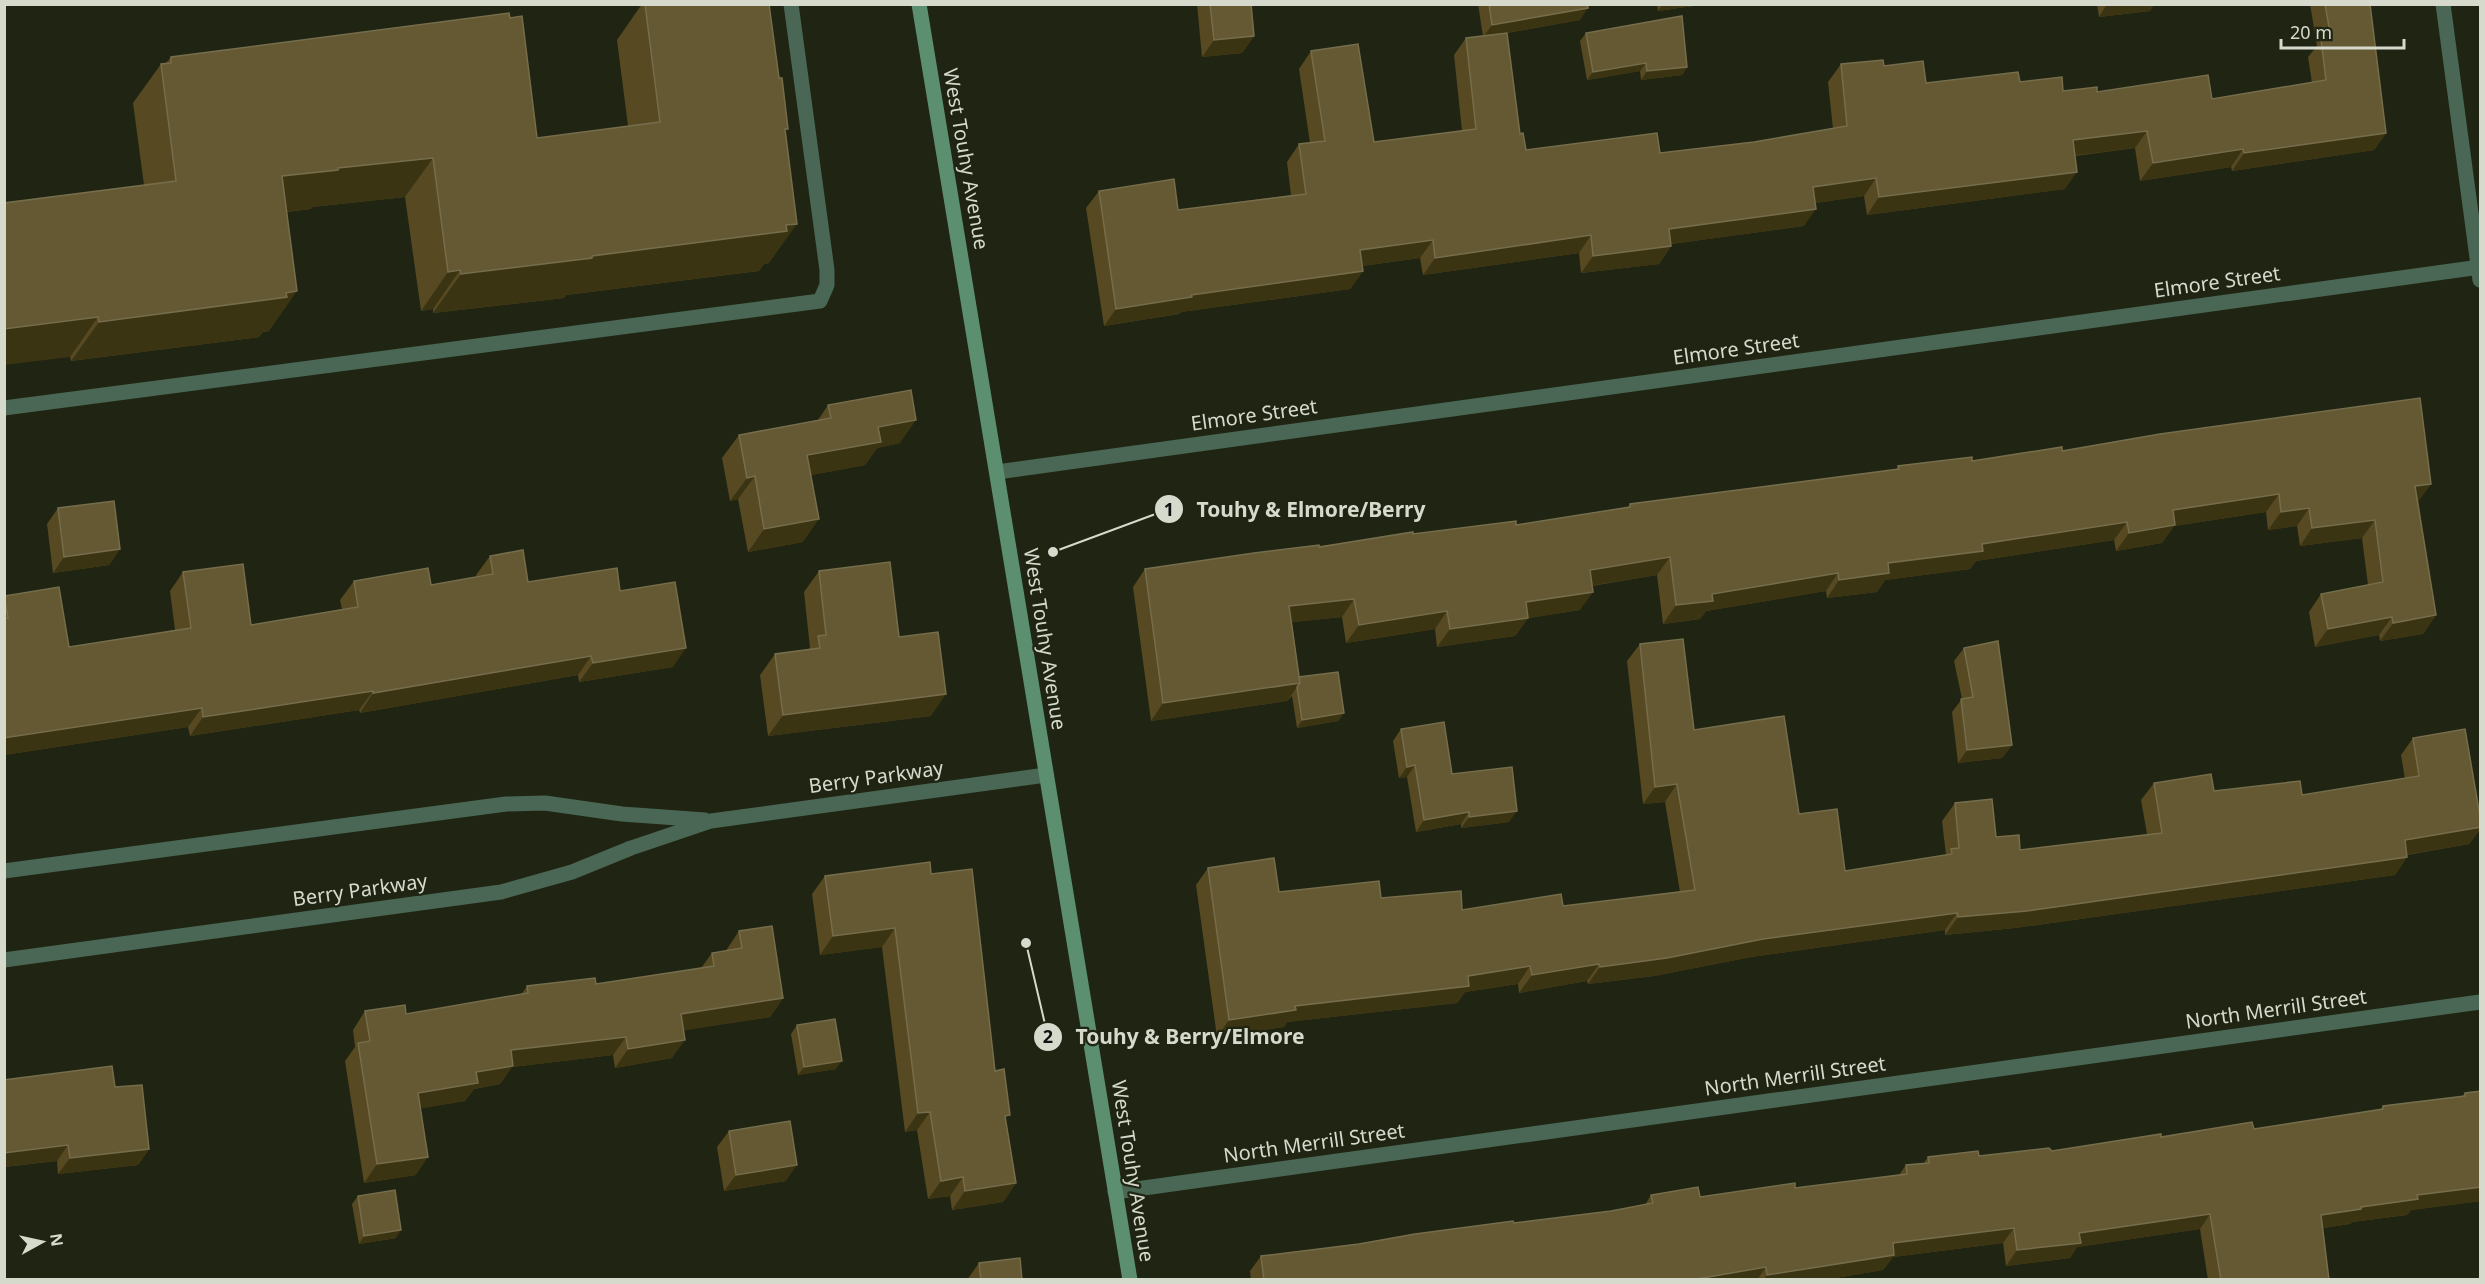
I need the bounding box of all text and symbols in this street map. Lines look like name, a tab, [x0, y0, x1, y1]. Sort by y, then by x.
scale bar	[2281, 12, 2404, 50]
text: 20 m	[2290, 20, 2332, 44]
street label: West Touhy Avenue	[937, 66, 996, 252]
street label: Elmore Street	[2152, 259, 2282, 304]
street label: Elmore Street	[1671, 326, 1801, 371]
street label: Elmore Street	[1189, 392, 1319, 437]
callout: Touhy & Elmore/Berry	[1154, 490, 1437, 529]
text: Touhy & Elmore/Berry	[1197, 495, 1425, 523]
text: 1	[1164, 497, 1174, 521]
street label: West Touhy Avenue	[1018, 546, 1073, 732]
street label: Berry Parkway	[807, 754, 946, 799]
street label: Berry Parkway	[291, 867, 430, 912]
street label: North Merrill Street	[2184, 982, 2368, 1035]
callout: Touhy & Berry/Elmore	[1033, 1018, 1316, 1057]
text: Touhy & Berry/Elmore	[1076, 1022, 1304, 1050]
text: 2	[1043, 1024, 1053, 1048]
street label: North Merrill Street	[1703, 1049, 1887, 1102]
street label: West Touhy Avenue	[1106, 1078, 1161, 1264]
street label: North Merrill Street	[1222, 1116, 1406, 1169]
north arrow	[12, 1212, 72, 1272]
text: N	[45, 1232, 69, 1248]

